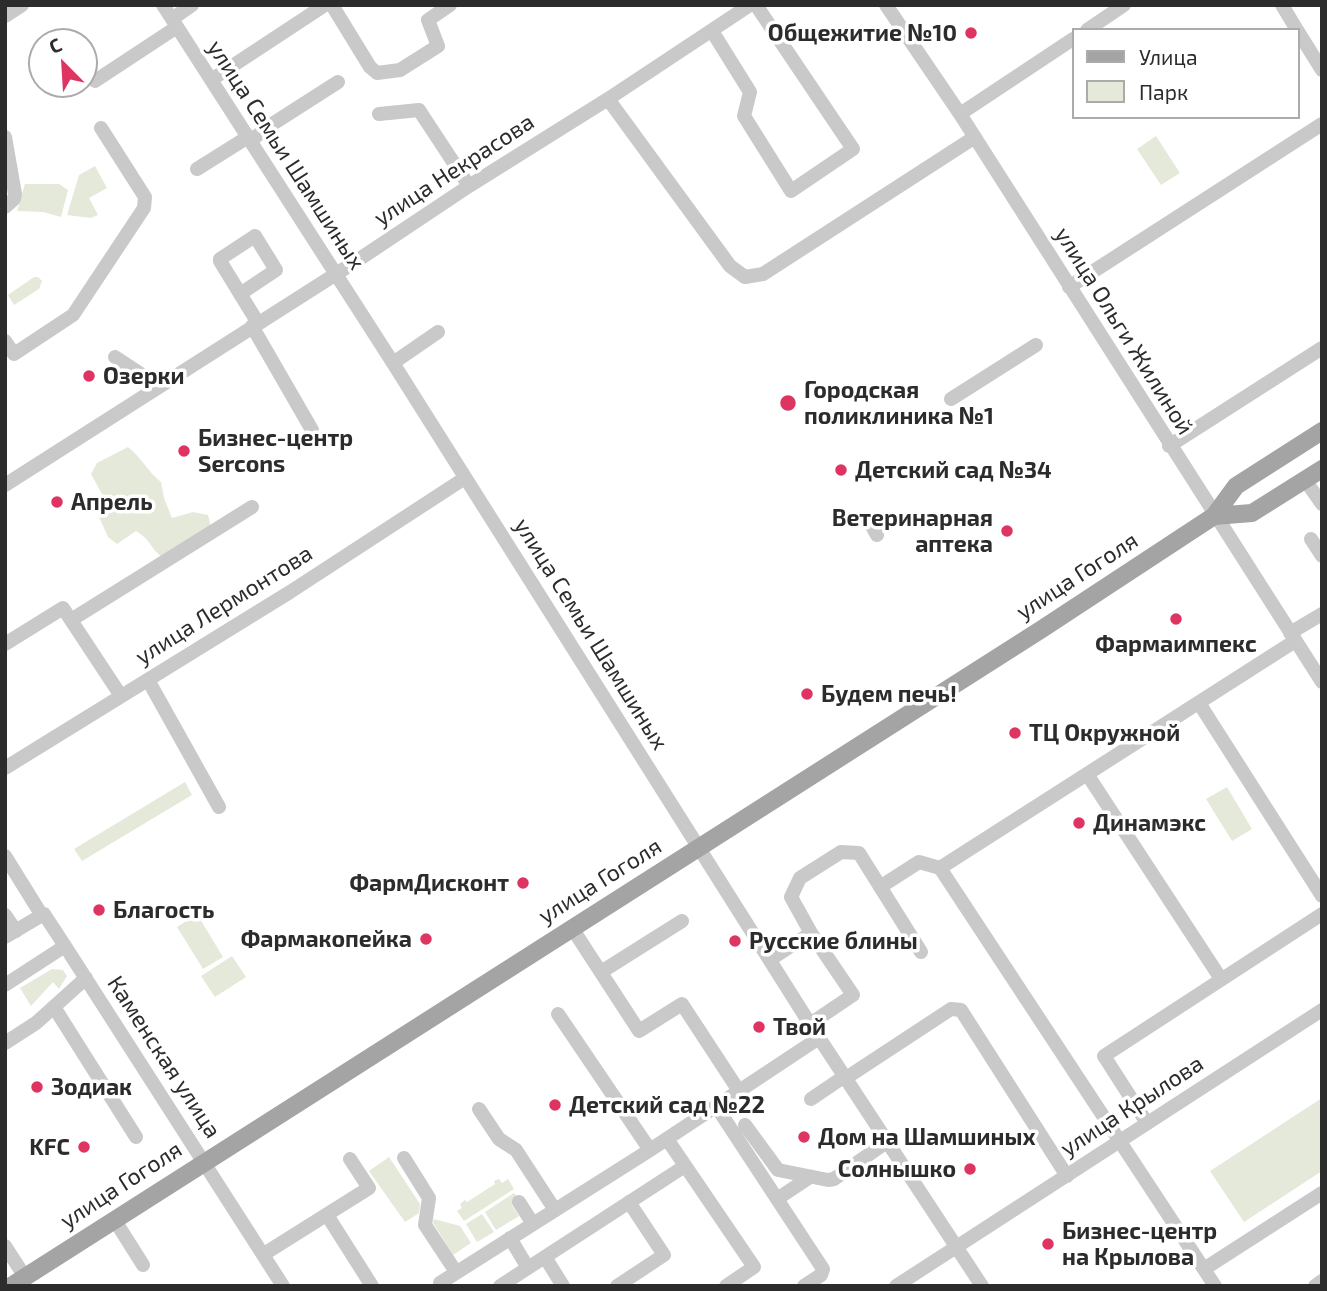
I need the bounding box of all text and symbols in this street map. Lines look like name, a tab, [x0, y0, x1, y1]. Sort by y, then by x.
place label: Общежитие №10	[768, 19, 957, 47]
marker: Общежитие №10	[963, 25, 979, 41]
north arrow	[28, 28, 98, 98]
legend	[1072, 28, 1299, 119]
text: С	[45, 32, 65, 58]
street label: улица Семьи Шамшиных	[201, 35, 371, 275]
text: Улица	[1139, 44, 1198, 69]
text: Парк	[1139, 79, 1188, 104]
street label: улица Некрасова	[369, 108, 539, 232]
street label: улица Ольги Жилиной	[1049, 222, 1199, 440]
place label: Озерки	[103, 362, 185, 390]
marker: Озерки	[81, 368, 97, 384]
place label: Городская поликлиника №1	[804, 376, 994, 430]
marker: Городская поликлиника №1	[778, 393, 798, 413]
place label: Бизнес-центр Sercons	[198, 424, 353, 478]
marker: Бизнес-центр Sercons	[176, 443, 192, 459]
place label: Детский сад №34	[855, 456, 1052, 484]
marker: Детский сад №34	[833, 462, 849, 478]
place label: Апрель	[71, 488, 153, 516]
marker: Апрель	[49, 494, 65, 510]
place label: Ветеринарная аптека	[832, 504, 993, 558]
street label: улица Семьи Шамшиных	[508, 513, 674, 755]
marker: Ветеринарная аптека	[999, 523, 1015, 539]
street label: улица Гоголя	[1011, 526, 1143, 626]
street label: улица Лермонтова	[130, 539, 318, 671]
marker: Фармаимпекс	[1168, 611, 1184, 627]
place label: Фармаимпекс	[1095, 630, 1257, 658]
place label: Будем печь!	[821, 680, 957, 708]
marker: Будем печь!	[799, 686, 815, 702]
place label: ТЦ Окружной	[1029, 719, 1180, 747]
marker: ТЦ Окружной	[1007, 725, 1023, 741]
place label: Динамэкс	[1093, 809, 1206, 837]
marker: Динамэкс	[1071, 815, 1087, 831]
street label: улица Гоголя	[533, 832, 667, 930]
place label: ФармДисконт	[349, 869, 509, 897]
marker: ФармДисконт	[515, 875, 531, 891]
place label: Благость	[113, 896, 214, 924]
marker: Благость	[91, 902, 107, 918]
place label: Фармакопейка	[241, 925, 412, 953]
place label: Русские блины	[749, 927, 918, 955]
marker: Фармакопейка	[418, 931, 434, 947]
marker: Русские блины	[727, 933, 743, 949]
street label: Каменская улица	[101, 971, 227, 1143]
place label: Твой	[773, 1013, 826, 1041]
marker: Твой	[751, 1019, 767, 1035]
street label: улица Крылова	[1055, 1050, 1209, 1162]
place label: Зодиак	[51, 1073, 132, 1101]
marker: Зодиак	[29, 1079, 45, 1095]
place label: Детский сад №22	[569, 1091, 765, 1119]
marker: Детский сад №22	[547, 1097, 563, 1113]
place label: Дом на Шамшиных	[818, 1123, 1036, 1151]
marker: Дом на Шамшиных	[796, 1129, 812, 1145]
place label: KFC	[29, 1133, 70, 1161]
street label: улица Гоголя	[55, 1135, 187, 1235]
marker: KFC	[76, 1139, 92, 1155]
place label: Солнышко	[838, 1155, 956, 1183]
marker: Солнышко	[962, 1161, 978, 1177]
place label: Бизнес-центр на Крылова	[1062, 1217, 1217, 1271]
marker: Бизнес-центр на Крылова	[1040, 1236, 1056, 1252]

